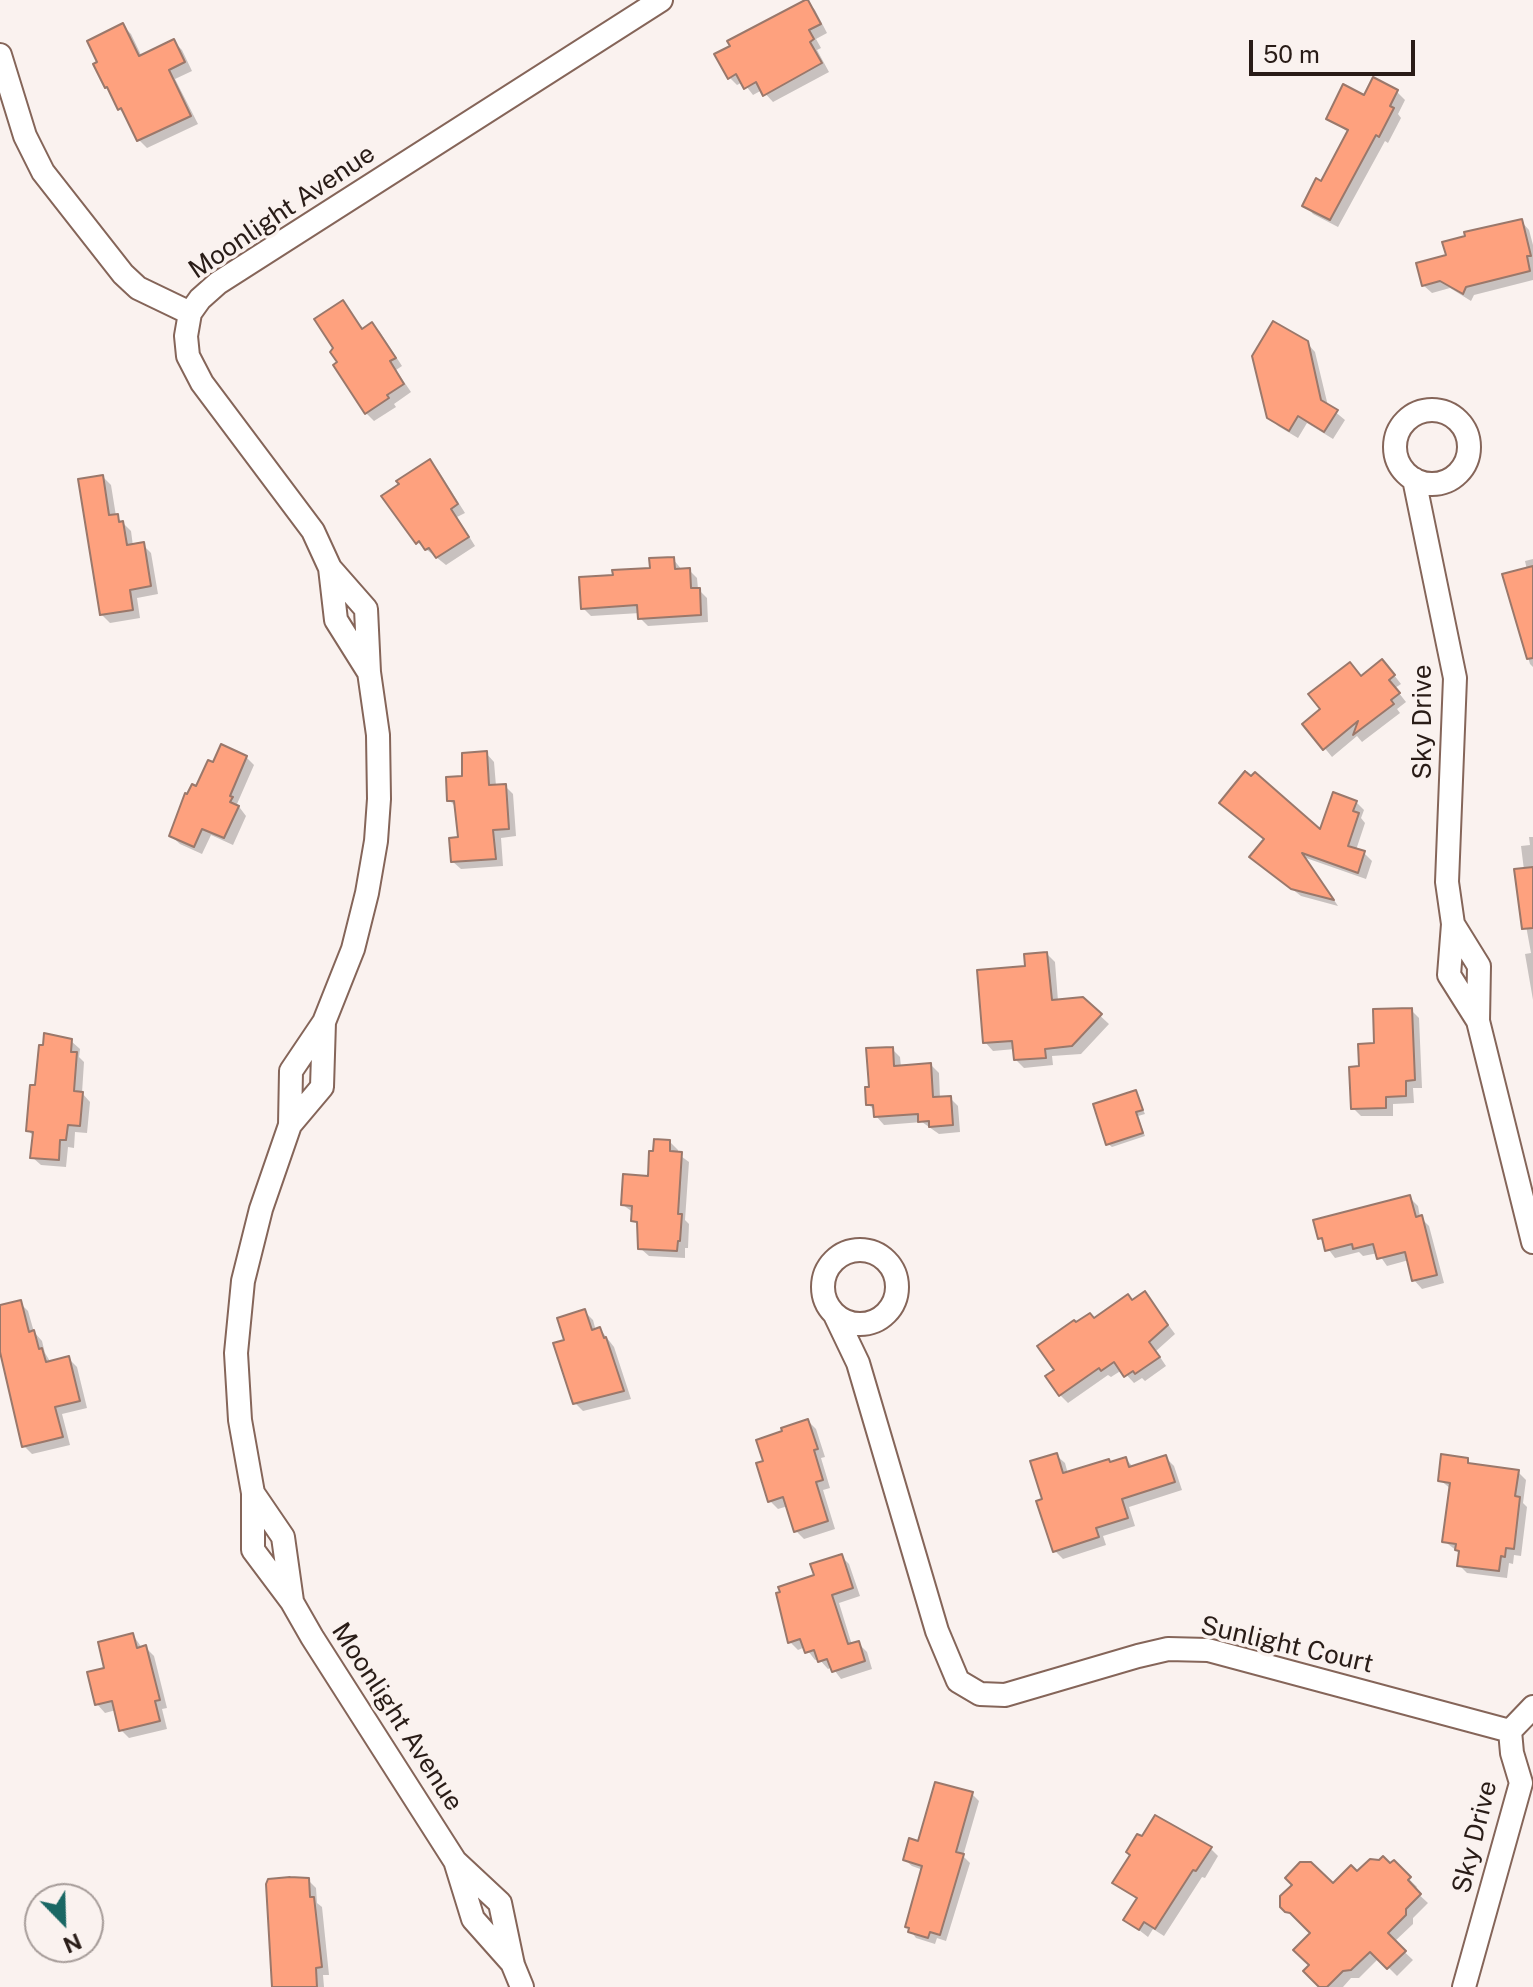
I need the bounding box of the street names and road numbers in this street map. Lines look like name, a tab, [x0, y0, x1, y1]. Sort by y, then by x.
street label: Moonlight Avenue	[183, 138, 381, 286]
street label: Sky Drive	[1407, 665, 1439, 779]
street label: Sunlight Court	[1197, 1610, 1377, 1680]
street label: Moonlight Avenue	[325, 1617, 469, 1817]
street label: Sky Drive	[1446, 1778, 1504, 1896]

